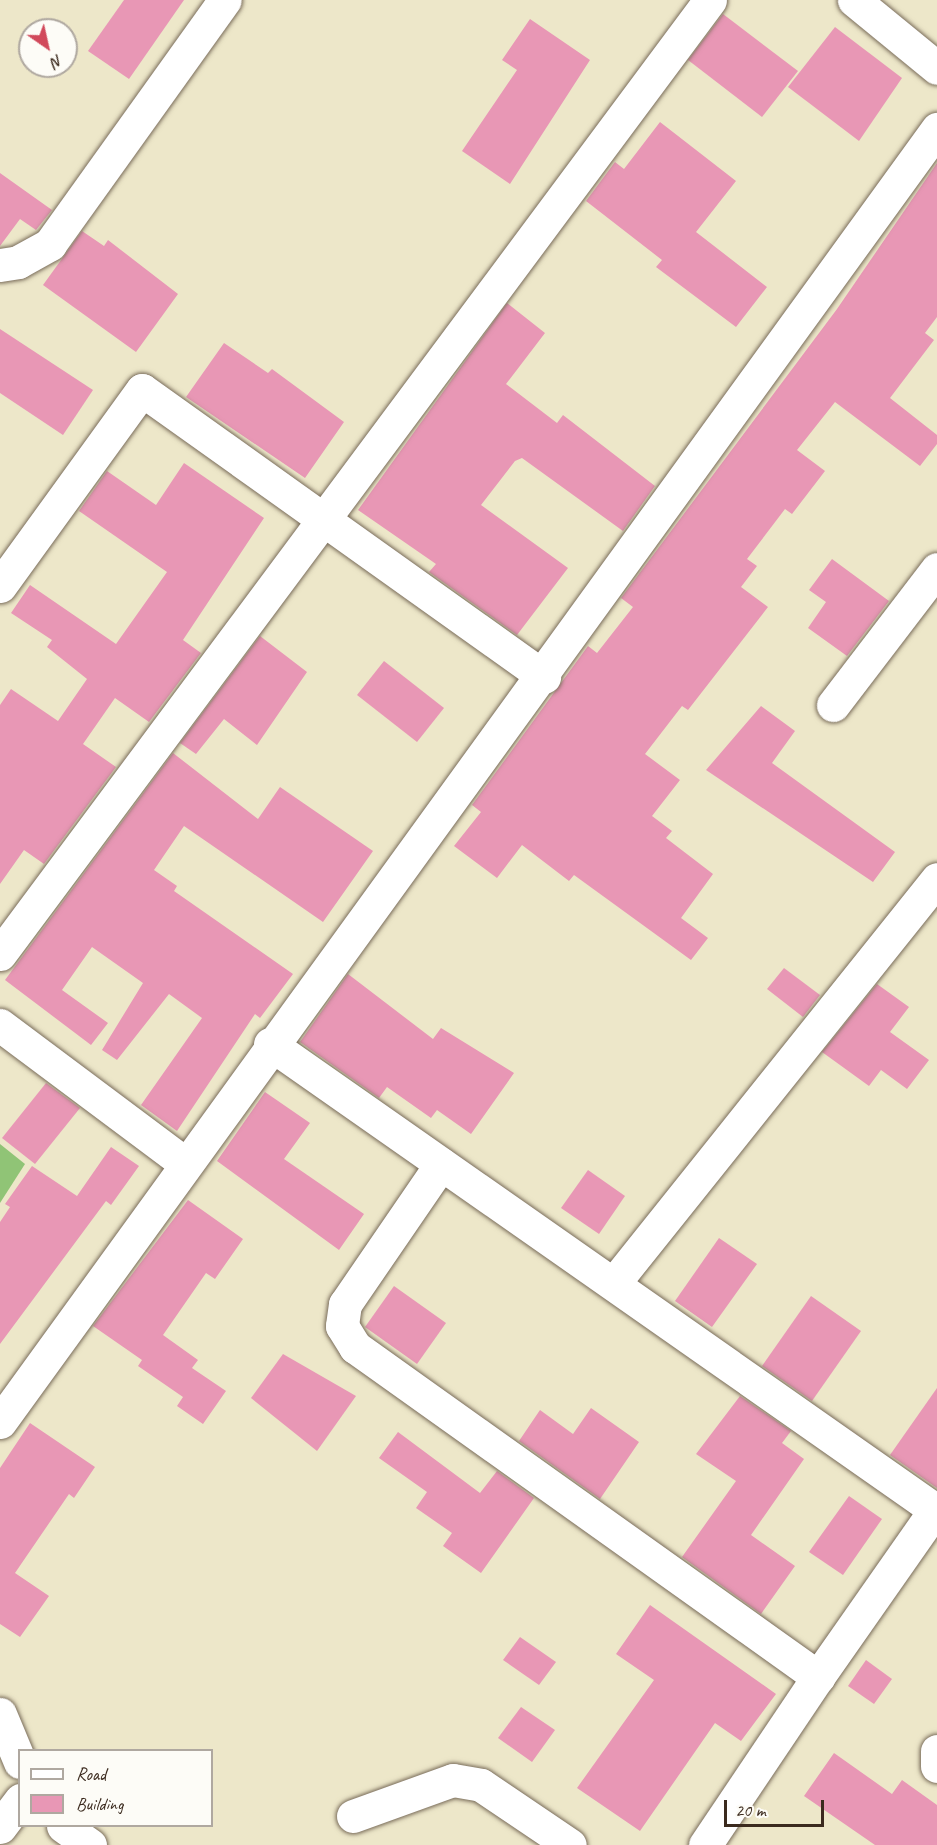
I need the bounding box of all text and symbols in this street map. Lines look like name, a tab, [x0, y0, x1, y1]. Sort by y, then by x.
north arrow	[18, 18, 78, 78]
text: N	[47, 50, 67, 72]
legend	[18, 1749, 213, 1827]
text: Road	[76, 1763, 106, 1785]
scale bar	[727, 1788, 828, 1826]
text: Building	[76, 1793, 123, 1815]
text: 20 m	[735, 1799, 766, 1821]

